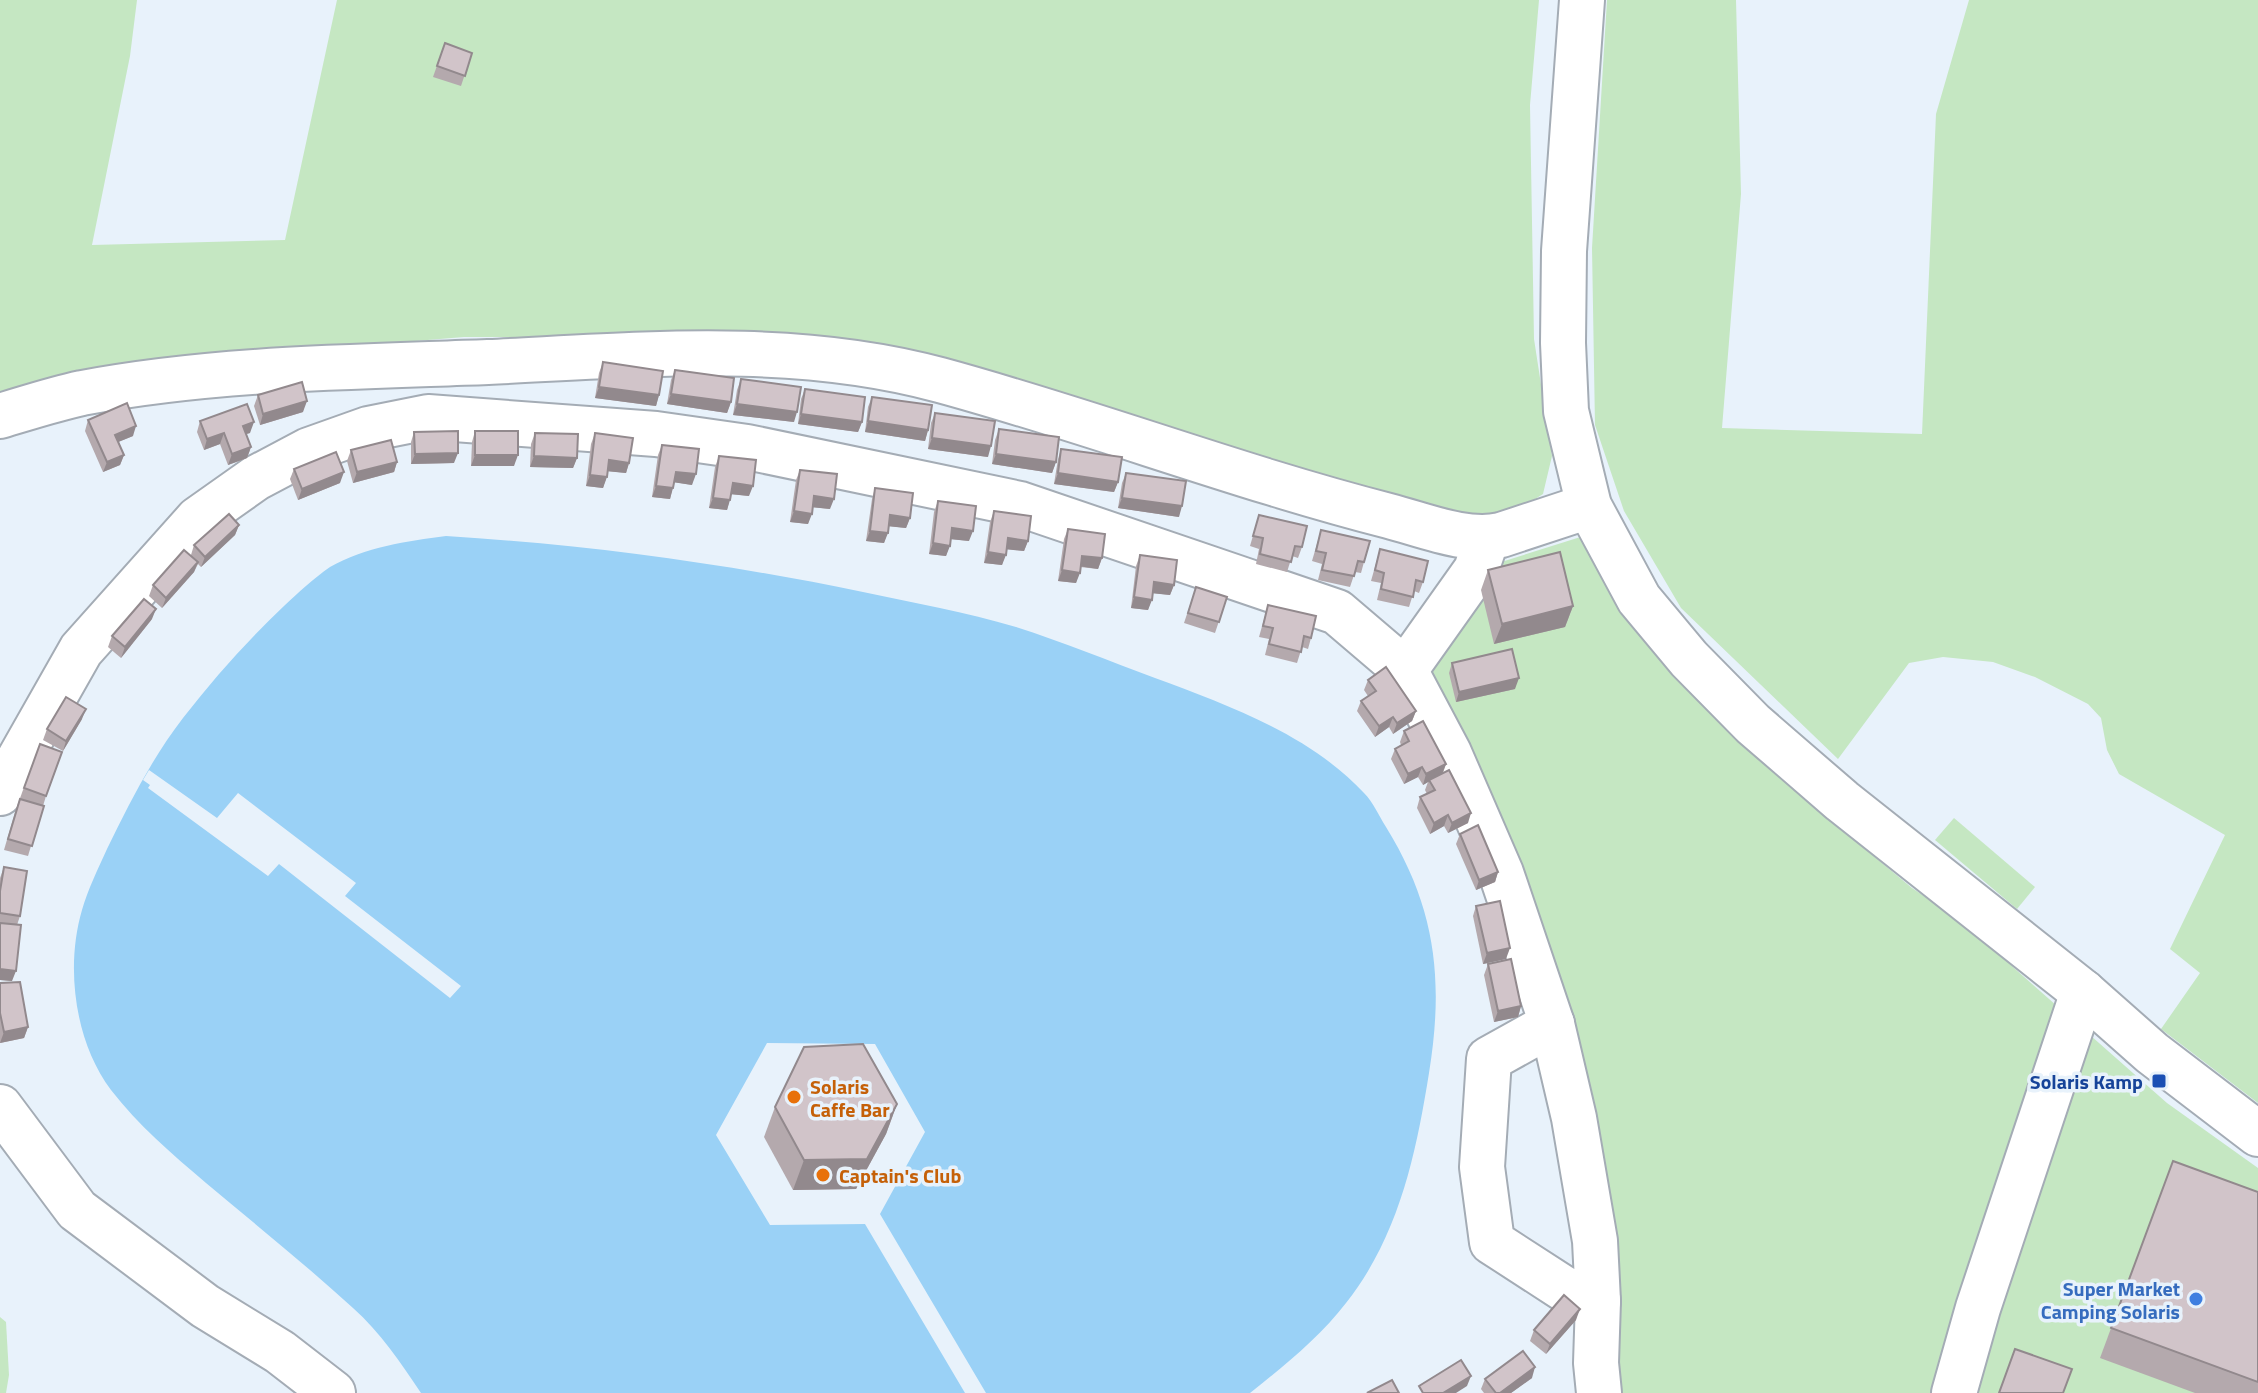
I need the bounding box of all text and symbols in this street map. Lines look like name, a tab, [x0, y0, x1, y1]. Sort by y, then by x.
place label: Solaris Kamp	[2030, 1066, 2143, 1097]
place label: Solaris Caffe Bar	[810, 1071, 890, 1125]
marker: Solaris Kamp	[2150, 1072, 2168, 1090]
marker: Solaris Caffe Bar	[785, 1088, 803, 1106]
place label: Captain's Club	[839, 1160, 961, 1191]
marker: Captain's Club	[814, 1166, 832, 1184]
place label: Super Market Camping Solaris	[2041, 1273, 2180, 1327]
marker: Super Market Camping Solaris	[2187, 1290, 2205, 1308]

